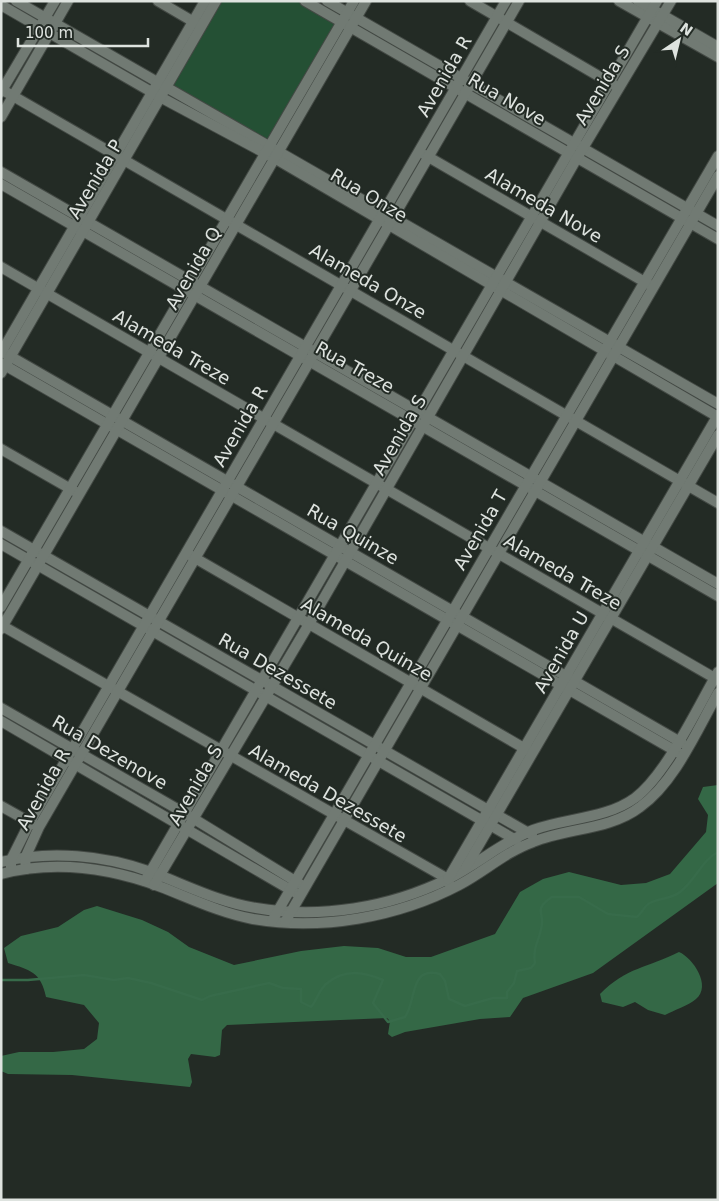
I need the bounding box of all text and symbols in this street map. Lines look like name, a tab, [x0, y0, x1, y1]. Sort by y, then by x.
scale bar	[18, 15, 148, 47]
north arrow	[654, 15, 704, 65]
text: N	[677, 19, 696, 39]
text: 100 m	[25, 24, 73, 42]
street label: Avenida R	[412, 32, 476, 120]
street label: Avenida S	[570, 41, 634, 129]
street label: Rua Nove	[464, 68, 550, 130]
street label: Avenida P	[63, 136, 127, 222]
street label: Alameda Nove	[482, 163, 606, 247]
street label: Rua Onze	[327, 164, 411, 226]
street label: Avenida Q	[161, 223, 225, 313]
street label: Alameda Onze	[306, 239, 430, 323]
street label: Alameda Treze	[110, 305, 234, 389]
street label: Rua Treze	[312, 337, 398, 397]
street label: Avenida R	[208, 382, 272, 470]
street label: Avenida S	[368, 391, 430, 479]
street label: Avenida T	[449, 486, 512, 574]
street label: Rua Quinze	[303, 499, 403, 569]
street label: Alameda Treze	[501, 530, 625, 614]
street label: Alameda Quinze	[298, 593, 436, 685]
street label: Avenida U	[529, 607, 593, 697]
street label: Rua Dezessete	[215, 629, 341, 713]
street label: Rua Dezenove	[49, 711, 171, 793]
street label: Alameda Dezessete	[245, 739, 411, 847]
street label: Avenida S	[164, 741, 226, 829]
street label: Avenida R	[12, 745, 74, 833]

